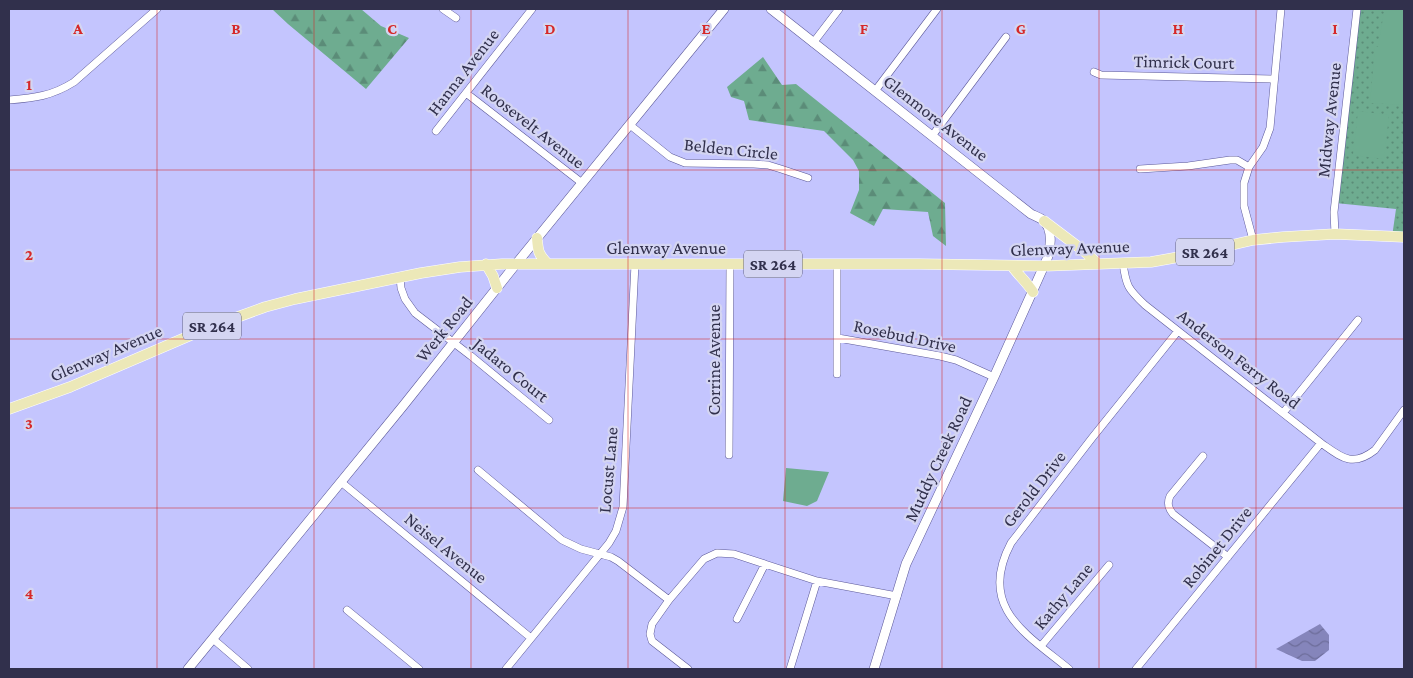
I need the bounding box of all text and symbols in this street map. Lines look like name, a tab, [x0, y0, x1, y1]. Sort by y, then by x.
text: A	[72, 20, 83, 37]
text: B	[231, 20, 241, 37]
text: C	[387, 20, 397, 37]
text: D	[544, 20, 556, 37]
text: E	[701, 20, 711, 37]
text: F	[860, 20, 869, 37]
text: G	[1016, 20, 1026, 37]
text: H	[1173, 20, 1184, 37]
text: I	[1332, 20, 1338, 37]
street label: Hanna Avenue	[423, 25, 503, 119]
street label: Timrick Court	[1133, 51, 1236, 73]
street label: Midway Avenue	[1313, 62, 1345, 178]
street label: Glenmore Avenue	[880, 71, 992, 165]
text: 1	[26, 76, 32, 93]
street label: Roosevelt Avenue	[477, 79, 589, 173]
street label: Belden Circle	[683, 134, 779, 164]
street label: Glenway Avenue	[1010, 236, 1130, 260]
street label: Glenway Avenue	[606, 238, 726, 258]
road number: SR 264	[1176, 238, 1234, 266]
text: 2	[25, 246, 33, 263]
road number: SR 264	[744, 250, 802, 278]
street label: Werk Road	[412, 292, 477, 366]
street label: Corrine Avenue	[704, 304, 724, 415]
street label: Anderson Ferry Road	[1174, 305, 1305, 413]
road number: SR 264	[183, 312, 241, 340]
street label: Rosebud Drive	[852, 315, 958, 357]
street label: Glenway Avenue	[47, 320, 165, 386]
street label: Jadaro Court	[468, 332, 554, 407]
street label: Muddy Creek Road	[900, 393, 976, 525]
text: 3	[25, 415, 33, 432]
street label: Locust Lane	[594, 426, 622, 514]
street label: Gerold Drive	[998, 447, 1070, 531]
street label: Robinet Drive	[1178, 502, 1256, 592]
street label: Neisel Avenue	[401, 509, 491, 587]
street label: Kathy Lane	[1029, 559, 1097, 633]
text: 4	[25, 585, 34, 602]

